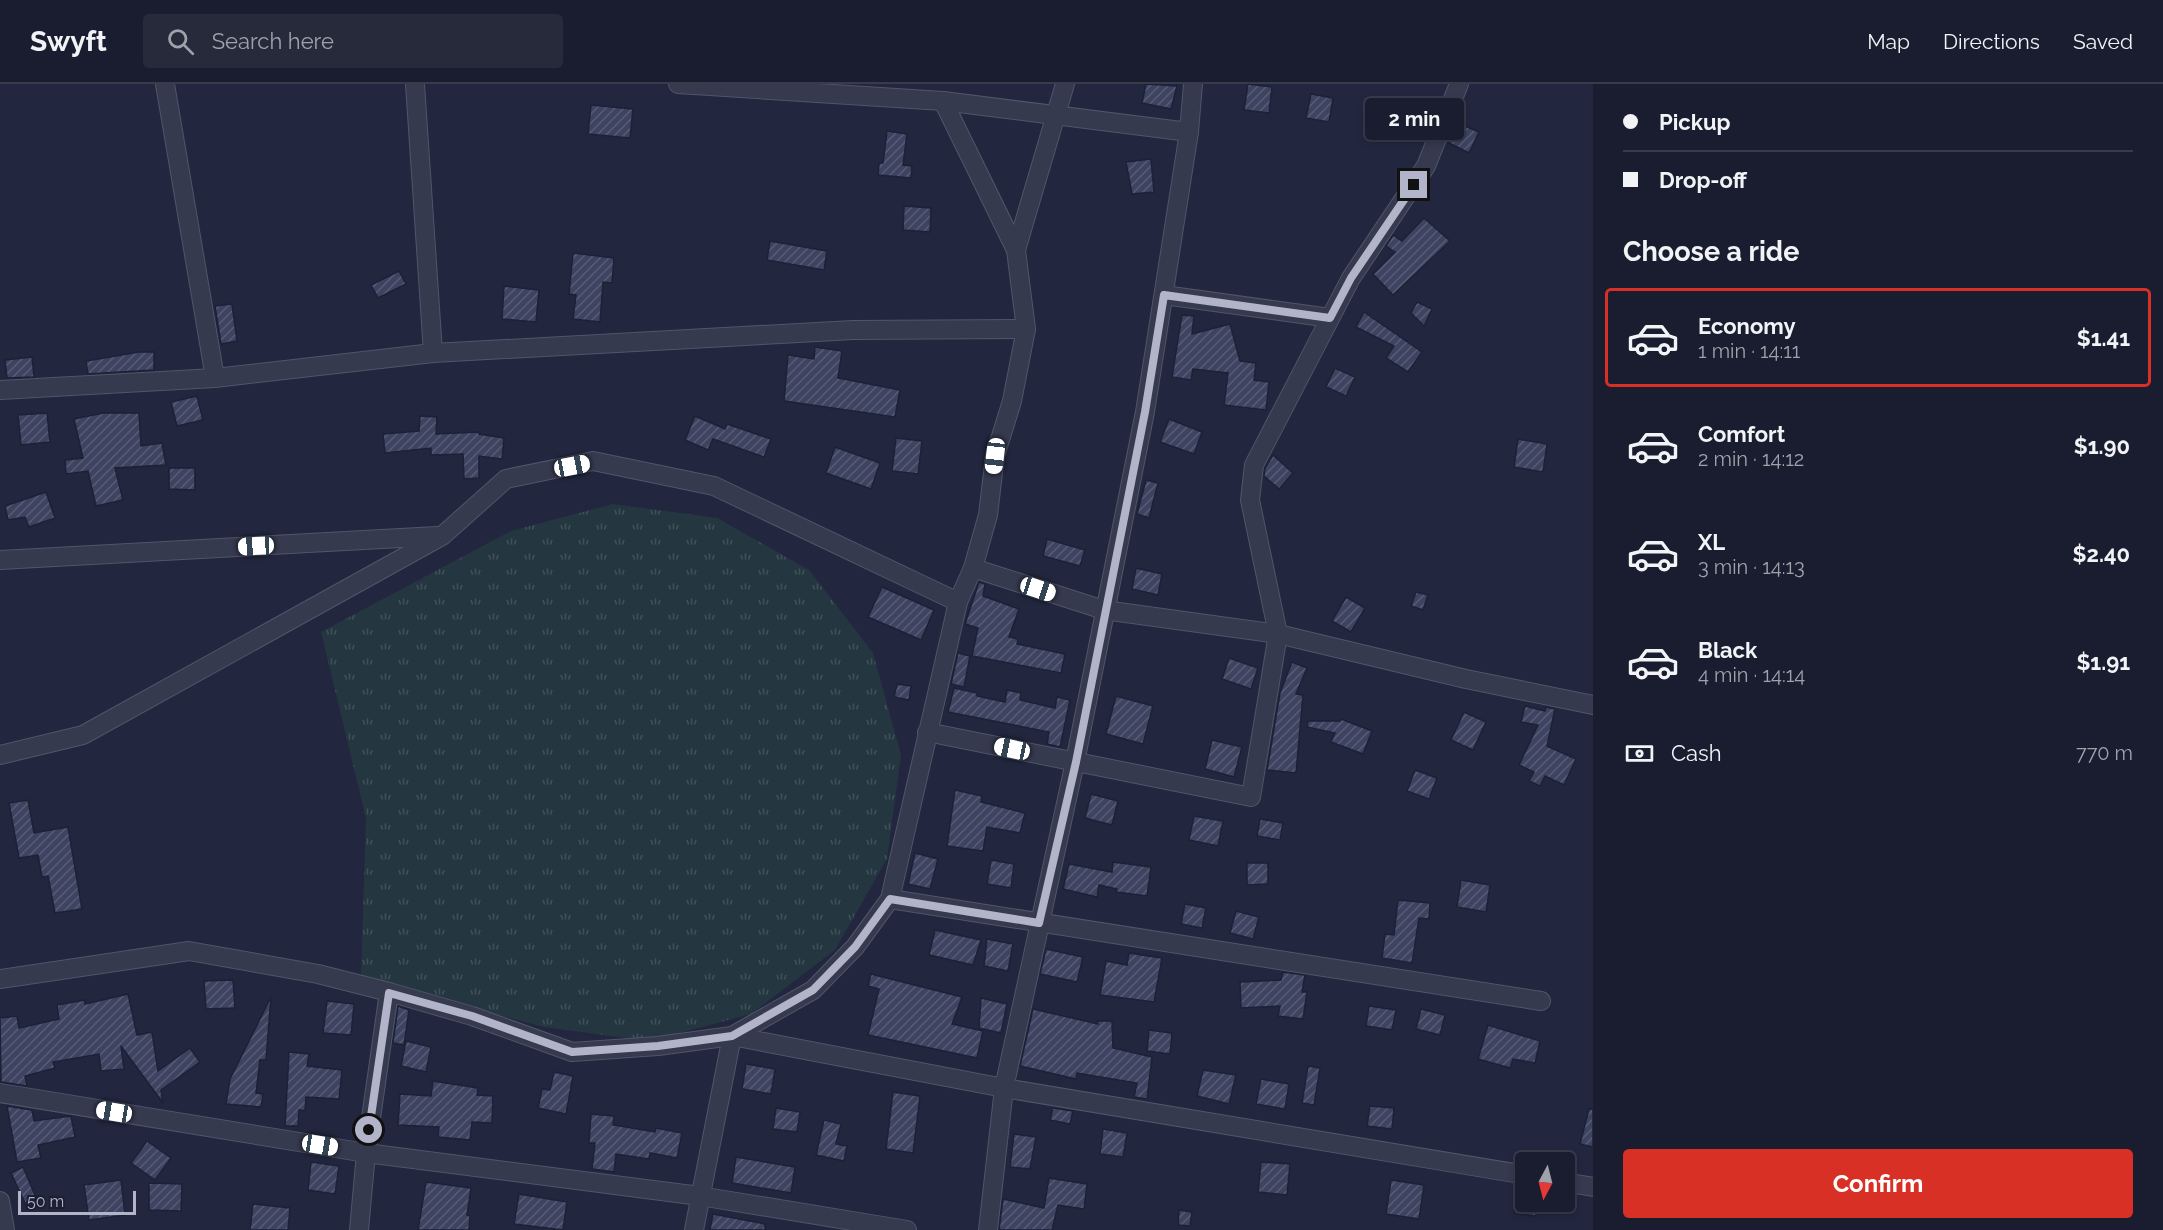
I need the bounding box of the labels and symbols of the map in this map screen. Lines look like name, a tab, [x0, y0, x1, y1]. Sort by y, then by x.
callout: 2 min	[1364, 98, 1464, 140]
route end	[1400, 171, 1427, 198]
car	[984, 437, 1006, 475]
car	[553, 454, 591, 478]
car	[238, 536, 274, 556]
car	[1018, 575, 1058, 603]
car	[993, 736, 1031, 762]
car	[95, 1100, 133, 1124]
route start	[355, 1116, 382, 1143]
car	[301, 1133, 339, 1157]
north arrow	[1515, 1152, 1575, 1212]
scale bar	[18, 1188, 136, 1216]

